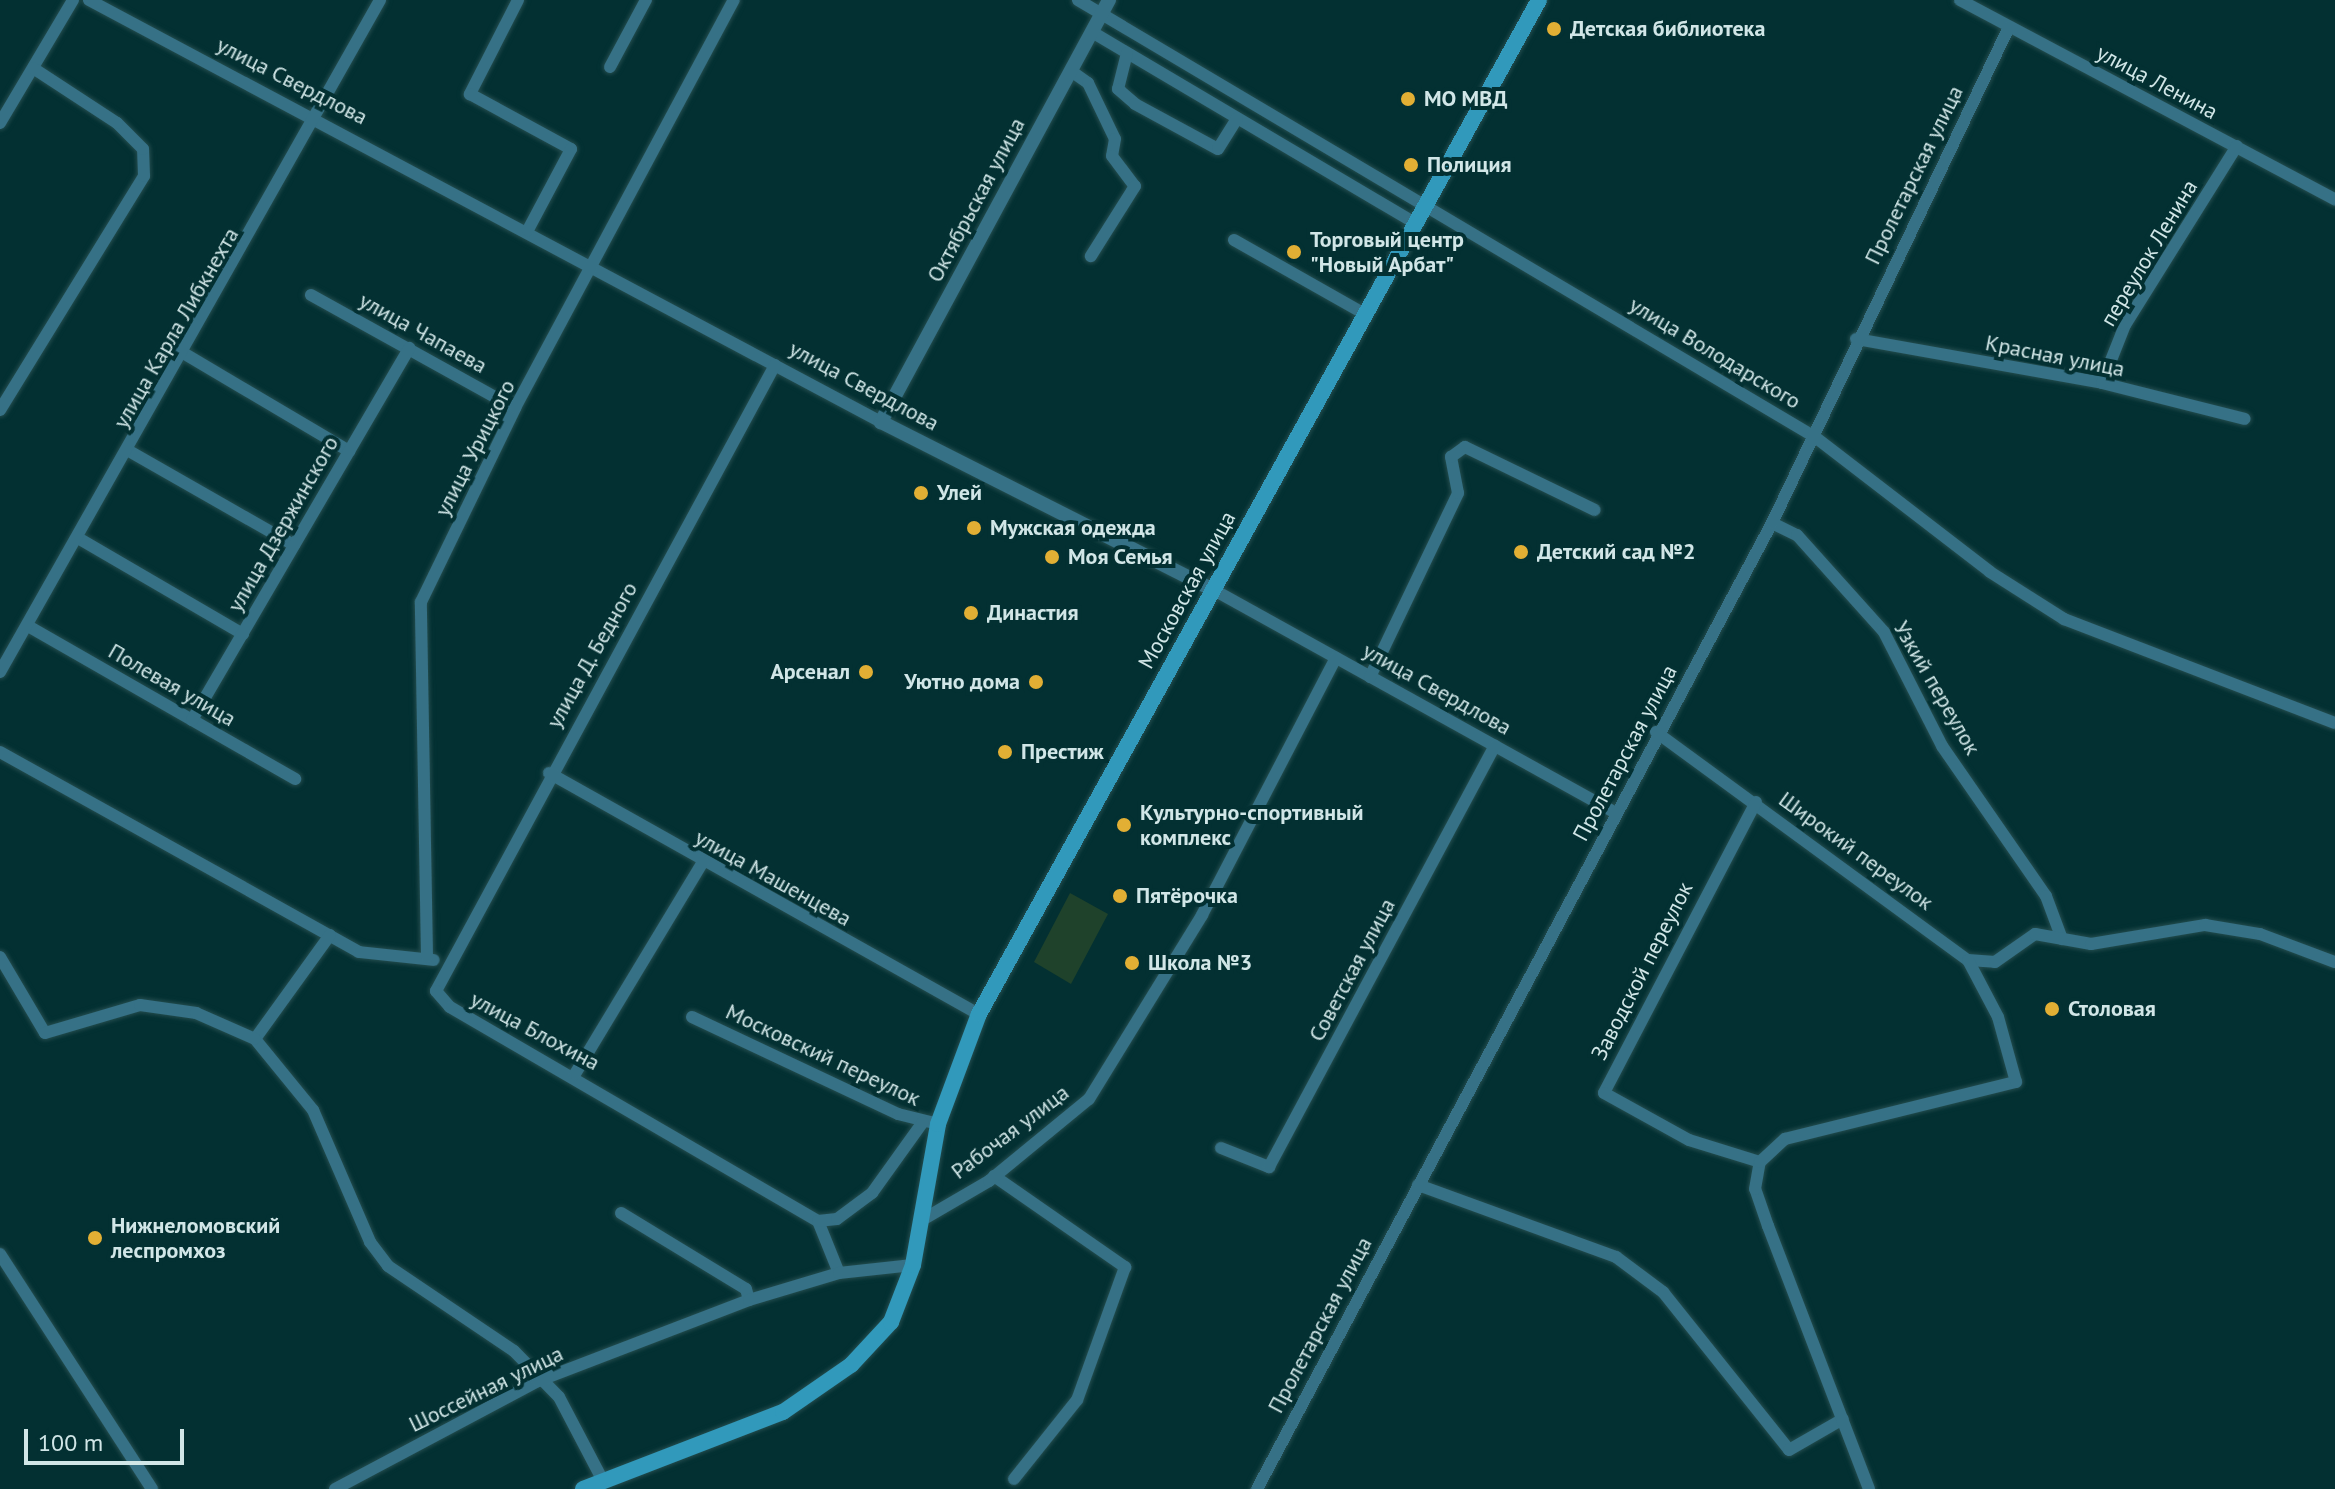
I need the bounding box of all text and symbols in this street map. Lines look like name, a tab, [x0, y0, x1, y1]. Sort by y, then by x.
place label: Детская библиотека	[1570, 16, 1765, 42]
marker: Детская библиотека	[1545, 20, 1563, 38]
street label: улица Свердлова	[212, 32, 372, 130]
street label: улица Ленина	[2092, 39, 2222, 125]
street label: Пролетарская улица	[1859, 81, 1969, 269]
place label: МО МВД	[1424, 86, 1508, 112]
marker: МО МВД	[1399, 90, 1417, 108]
street label: Октябрьская улица	[922, 113, 1030, 287]
place label: Полиция	[1427, 152, 1512, 178]
marker: Полиция	[1402, 156, 1420, 174]
street label: переулок Ленина	[2095, 175, 2203, 331]
street label: улица Карла Либкнехта	[108, 223, 244, 433]
place label: Торговый центр "Новый Арбат"	[1310, 226, 1464, 278]
marker: Торговый центр "Новый Арбат"	[1285, 243, 1303, 261]
street label: улица Чапаева	[355, 287, 491, 379]
street label: улица Володарского	[1624, 291, 1806, 415]
street label: Красная улица	[1983, 330, 2127, 382]
street label: улица Свердлова	[785, 335, 943, 437]
street label: улица Урицкого	[429, 375, 521, 521]
street label: улица Дзержинского	[222, 431, 344, 617]
place label: Улей	[937, 480, 982, 506]
marker: Улей	[912, 484, 930, 502]
street label: Московская улица	[1133, 507, 1241, 673]
place label: Мужская одежда	[990, 515, 1156, 541]
marker: Мужская одежда	[965, 519, 983, 537]
place label: Детский сад №2	[1537, 539, 1695, 565]
marker: Детский сад №2	[1512, 543, 1530, 561]
place label: Моя Семья	[1068, 544, 1173, 570]
marker: Моя Семья	[1043, 548, 1061, 566]
street label: улица Д. Бедного	[540, 576, 644, 734]
place label: Династия	[987, 600, 1079, 626]
marker: Династия	[962, 604, 980, 622]
street label: Узкий переулок	[1888, 616, 1986, 760]
street label: улица Свердлова	[1358, 637, 1516, 741]
street label: Полевая улица	[104, 638, 240, 732]
place label: Арсенал	[770, 659, 850, 685]
street label: Пролетарская улица	[1567, 660, 1683, 846]
marker: Арсенал	[857, 663, 875, 681]
place label: Уютно дома	[904, 669, 1020, 695]
marker: Уютно дома	[1027, 673, 1045, 691]
place label: Престиж	[1021, 739, 1104, 765]
marker: Престиж	[996, 743, 1014, 761]
street label: Широкий переулок	[1774, 786, 1938, 916]
place label: Культурно-спортивный комплекс	[1140, 799, 1364, 850]
marker: Культурно-спортивный комплекс	[1115, 816, 1133, 834]
street label: улица Машенцева	[690, 824, 856, 932]
street label: Заводской переулок	[1586, 878, 1698, 1064]
place label: Пятёрочка	[1136, 883, 1238, 909]
marker: Пятёрочка	[1111, 887, 1129, 905]
street label: Советская улица	[1303, 894, 1401, 1046]
place label: Школа №3	[1148, 950, 1252, 976]
marker: Школа №3	[1123, 954, 1141, 972]
street label: улица Блохина	[466, 986, 604, 1076]
place label: Столовая	[2068, 996, 2156, 1022]
street label: Московский переулок	[722, 998, 924, 1112]
marker: Столовая	[2043, 1000, 2061, 1018]
street label: Рабочая улица	[946, 1079, 1074, 1185]
place label: Нижнеломовский леспромхоз	[111, 1212, 280, 1264]
marker: Нижнеломовский леспромхоз	[86, 1229, 104, 1247]
street label: Пролетарская улица	[1262, 1232, 1378, 1418]
street label: Шоссейная улица	[405, 1340, 567, 1438]
scale bar	[28, 1413, 188, 1463]
text: 100 m	[38, 1427, 103, 1458]

